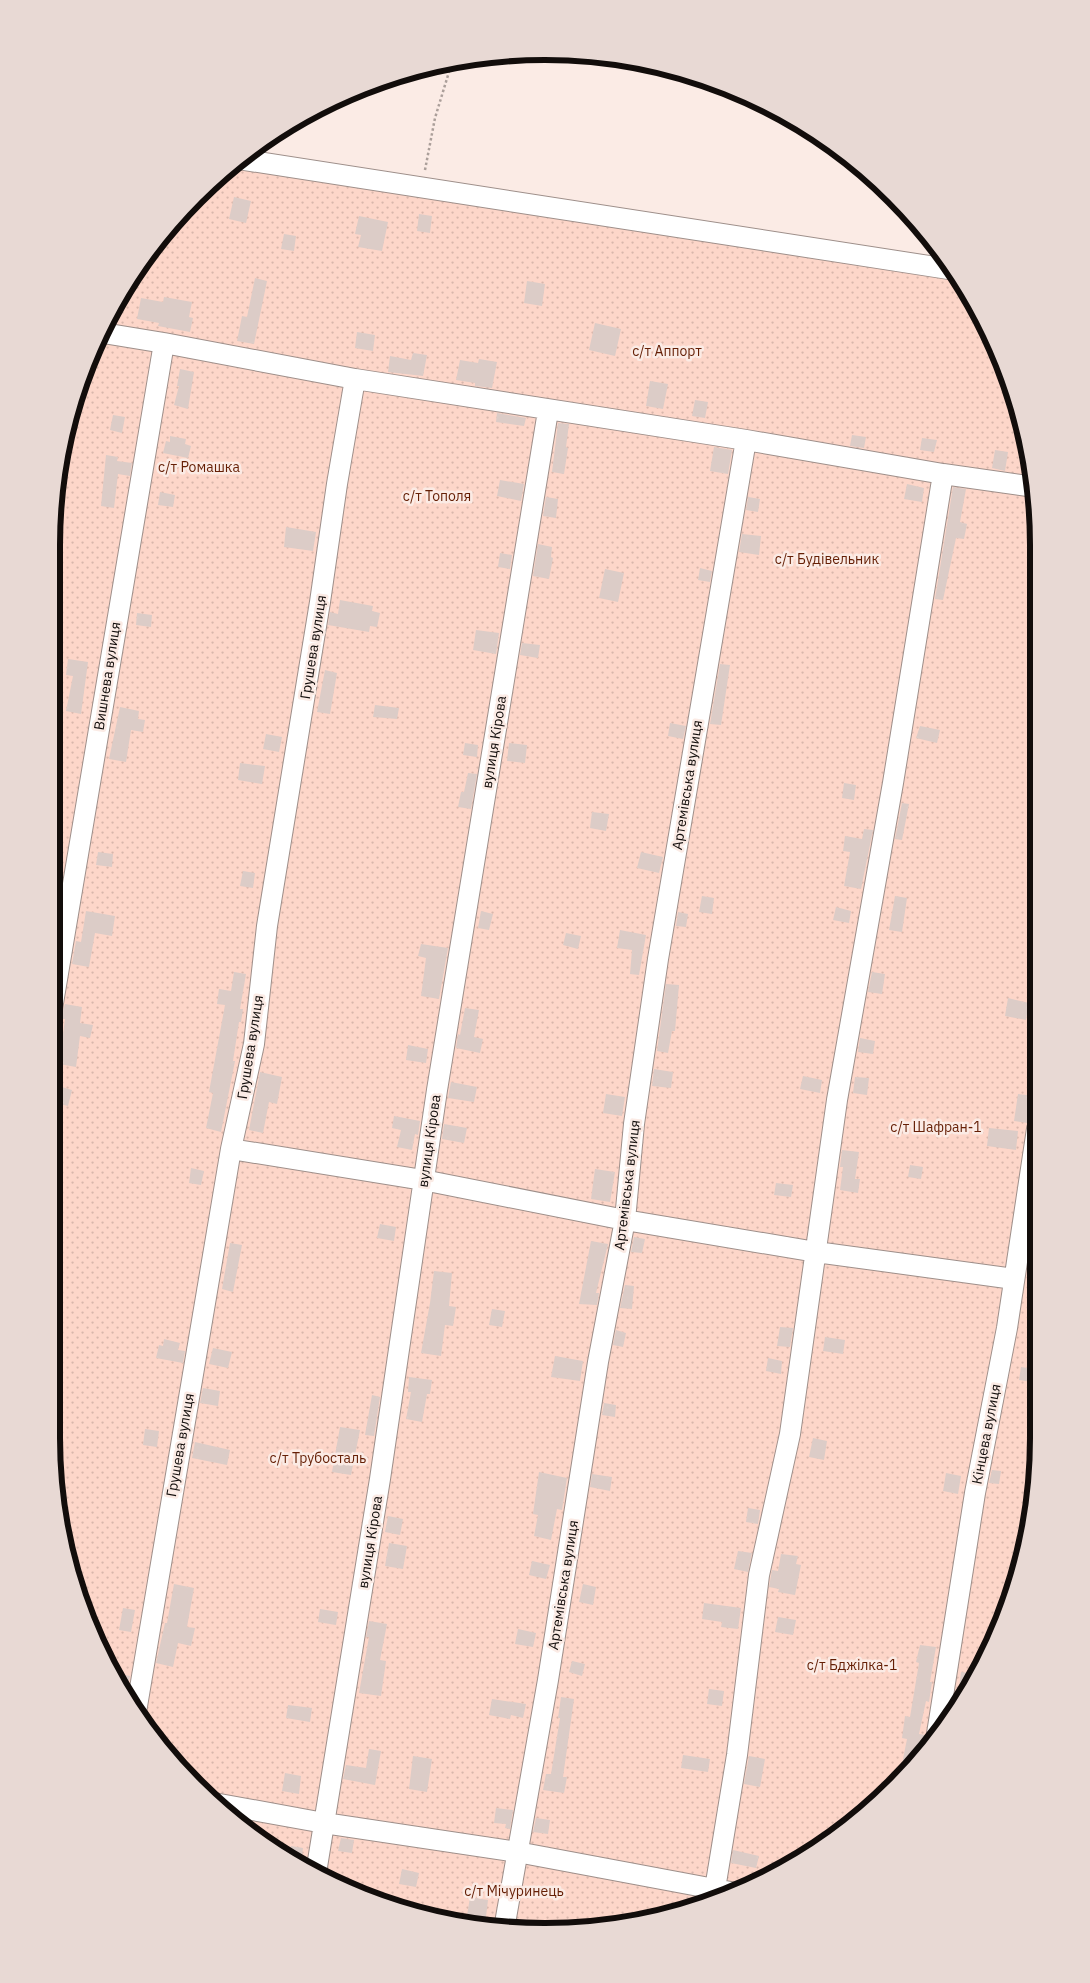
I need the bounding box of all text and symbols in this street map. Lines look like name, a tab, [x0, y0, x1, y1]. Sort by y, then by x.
park label: с/т Аппорт	[632, 342, 702, 360]
park label: с/т Ромашка	[158, 458, 240, 476]
park label: с/т Тополя	[403, 487, 471, 505]
park label: с/т Будівельник	[775, 550, 880, 568]
street label: Грушева вулиця	[296, 594, 330, 700]
street label: Вишнева вулиця	[90, 621, 124, 731]
street label: вулиця Кірова	[478, 694, 510, 790]
street label: Артемівська вулиця	[668, 719, 706, 851]
street label: Грушева вулиця	[233, 994, 267, 1100]
street label: вулиця Кірова	[414, 1093, 444, 1189]
park label: с/т Шафран-1	[890, 1118, 982, 1136]
street label: Артемівська вулиця	[610, 1119, 644, 1251]
street label: Кінцева вулиця	[967, 1382, 1005, 1486]
street label: Грушева вулиця	[162, 1392, 198, 1498]
park label: с/т Трубосталь	[270, 1449, 366, 1467]
street label: вулиця Кірова	[354, 1494, 386, 1590]
street label: Артемівська вулиця	[544, 1519, 582, 1651]
park label: с/т Бджілка-1	[807, 1656, 897, 1674]
park label: с/т Мічуринець	[464, 1882, 564, 1900]

